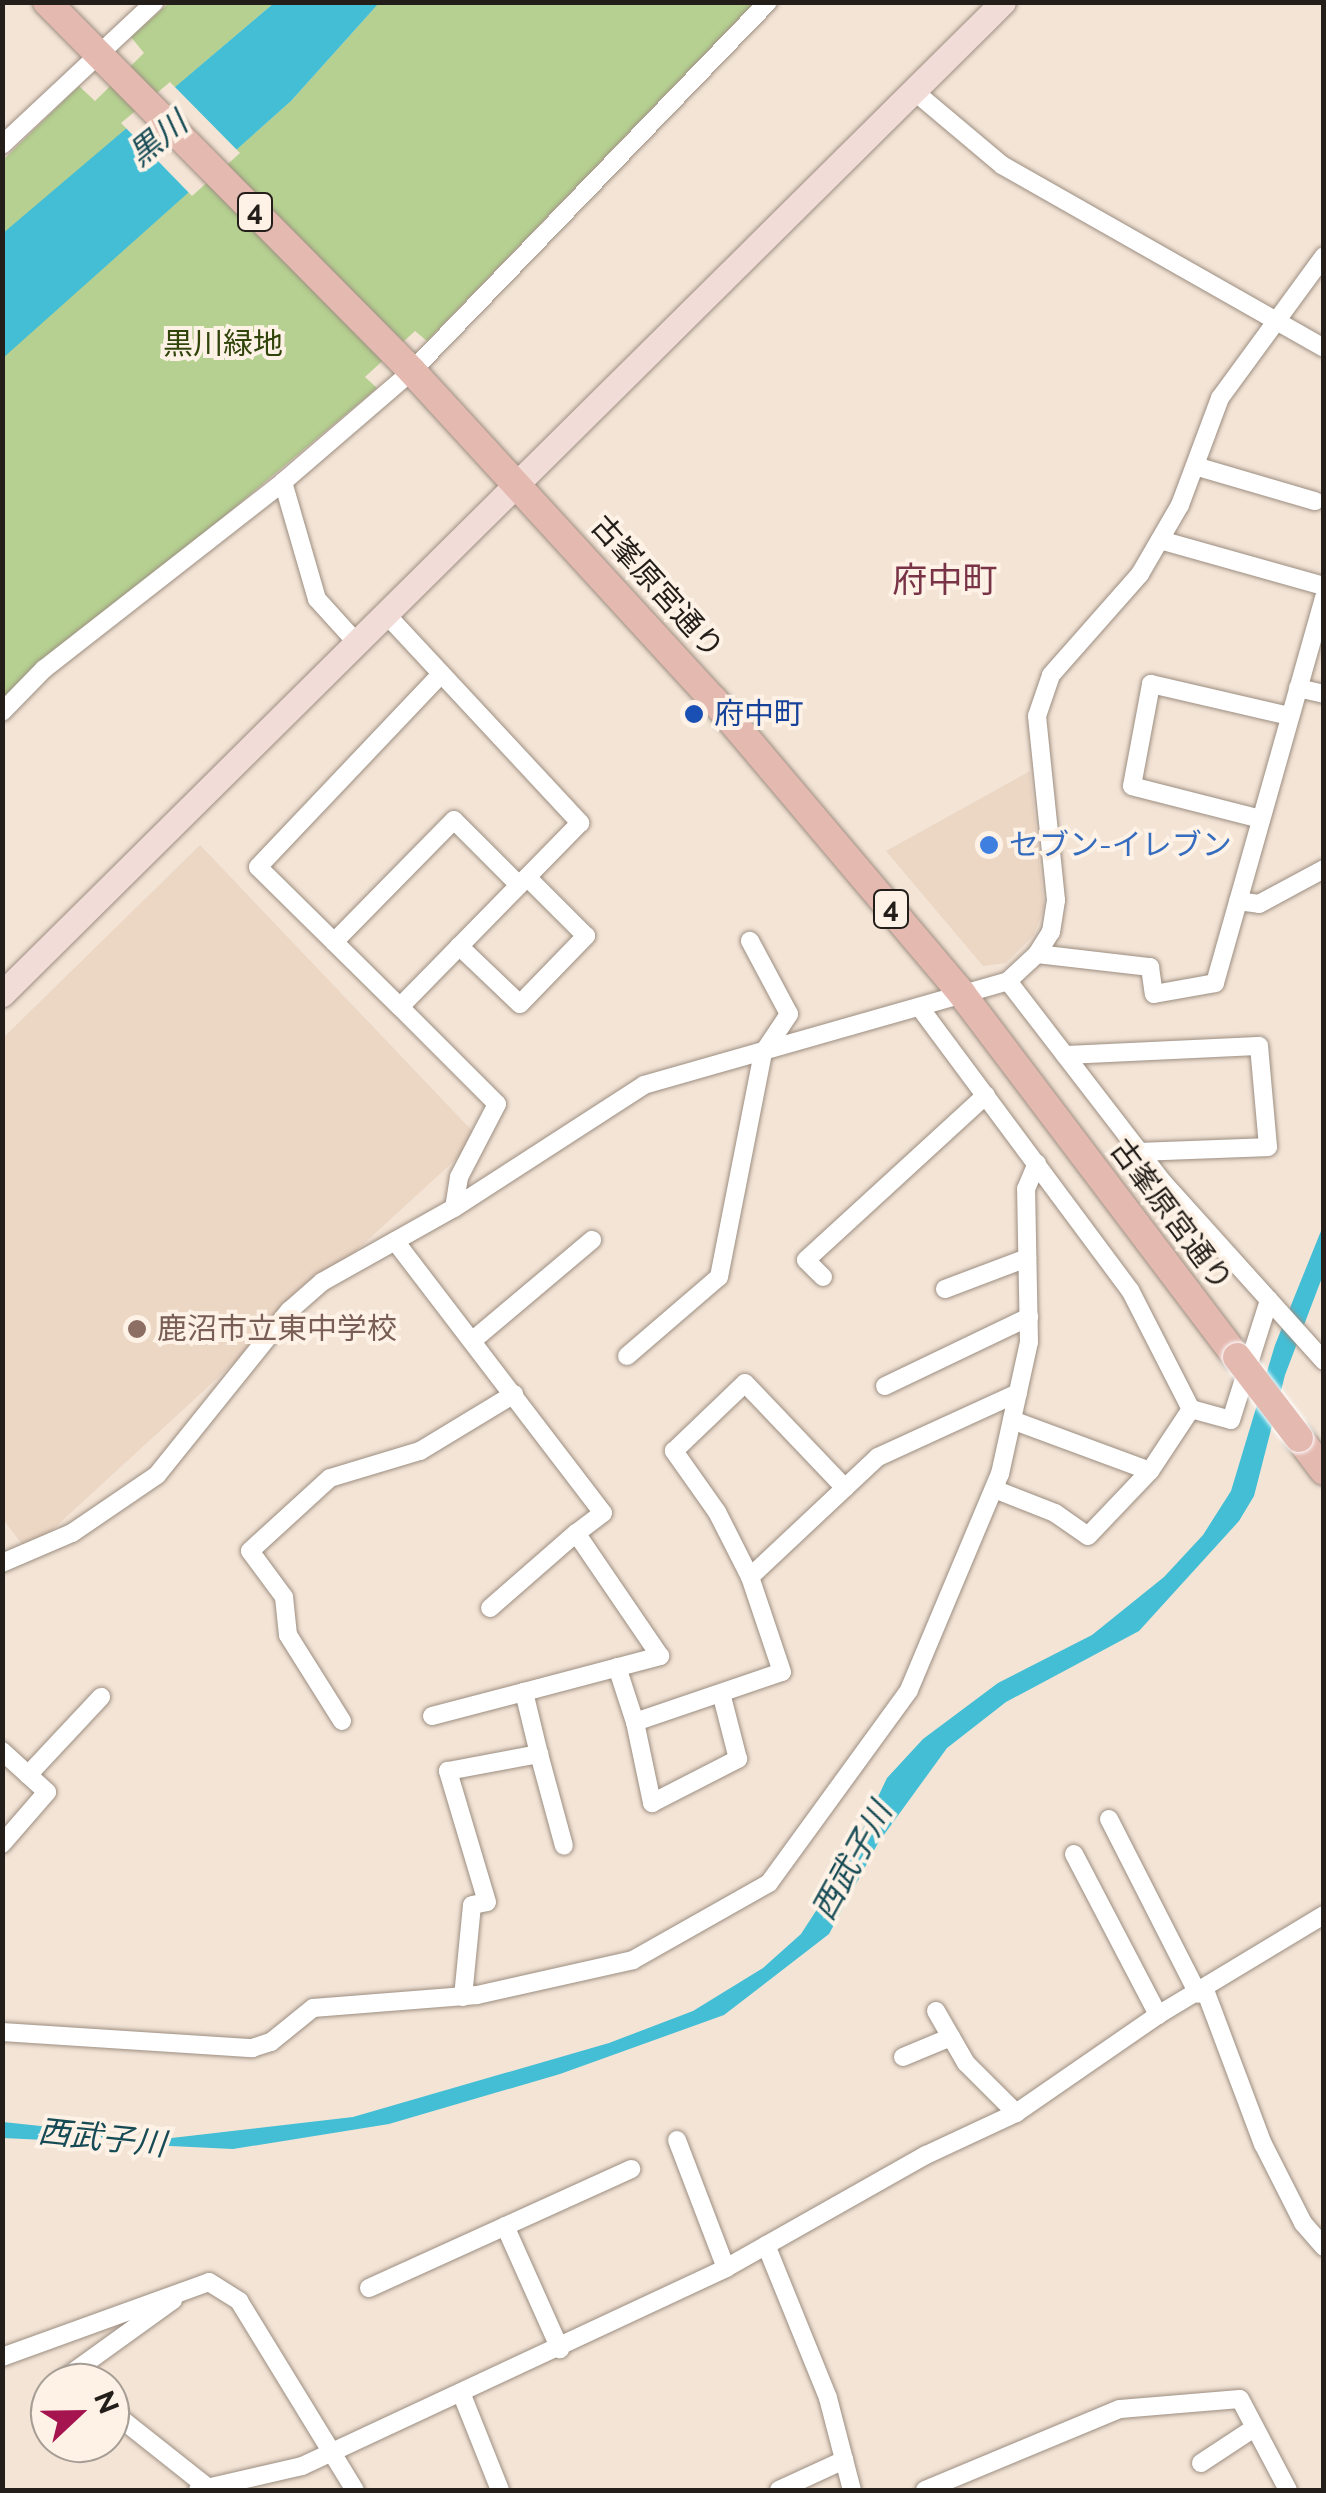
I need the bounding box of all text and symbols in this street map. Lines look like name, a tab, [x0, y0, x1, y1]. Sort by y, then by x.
water label: 黒川	[121, 104, 195, 174]
road number: 4	[235, 189, 275, 235]
park label: 黒川緑地	[163, 326, 283, 362]
street label: 古峯原宮通り	[583, 508, 731, 666]
district label: 府中町	[893, 559, 997, 601]
place label: 府中町	[714, 696, 804, 732]
marker: 府中町	[683, 703, 705, 725]
place label: セブン-イレブン	[1009, 827, 1232, 863]
marker: セブン-イレブン	[978, 834, 1000, 856]
road number: 4	[871, 886, 911, 932]
street label: 古峯原宮通り	[1102, 1132, 1240, 1298]
place label: 鹿沼市立東中学校	[157, 1311, 397, 1347]
marker: 鹿沼市立東中学校	[126, 1318, 148, 1340]
water label: 西武子川	[804, 1796, 900, 1926]
water label: 西武子川	[36, 2112, 168, 2164]
north arrow	[30, 2363, 130, 2463]
text: N	[87, 2386, 126, 2418]

